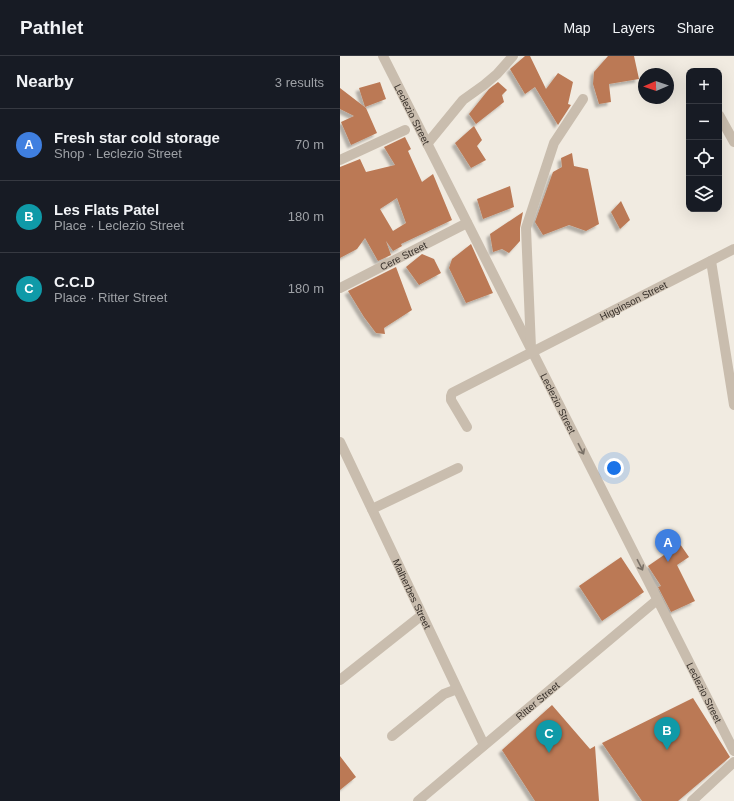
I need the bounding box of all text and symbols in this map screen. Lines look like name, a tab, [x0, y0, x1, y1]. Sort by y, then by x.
text: Pathlet	[20, 17, 83, 38]
text: Map	[563, 20, 591, 36]
text: Layers	[613, 20, 655, 36]
text: Share	[677, 20, 714, 36]
north arrow	[638, 68, 674, 104]
map controls	[686, 68, 722, 212]
button: +	[686, 68, 722, 104]
text: Nearby	[16, 72, 74, 91]
text: 3 results	[275, 75, 324, 90]
street label: Leclezio Street	[392, 82, 432, 146]
button: −	[686, 104, 722, 140]
text: Fresh star cold storage	[54, 129, 220, 146]
text: A	[24, 137, 34, 152]
text: 70 m	[295, 137, 324, 152]
button: locate	[686, 140, 722, 176]
text: Shop · Leclezio Street	[54, 146, 182, 161]
button: layers	[686, 176, 722, 212]
text: Les Flats Patel	[54, 201, 159, 218]
text: B	[24, 209, 34, 224]
text: 180 m	[288, 209, 324, 224]
text: Place · Leclezio Street	[54, 218, 184, 233]
street label: Cere Street	[378, 239, 429, 272]
text: C.C.D	[54, 273, 95, 290]
street label: Higginson Street	[598, 279, 669, 322]
text: C	[24, 281, 34, 296]
text: 180 m	[288, 281, 324, 296]
text: Place · Ritter Street	[54, 290, 167, 305]
street label: Leclezio Street	[539, 371, 578, 435]
one-way arrow	[578, 443, 585, 455]
your location	[604, 458, 624, 478]
pin: A	[655, 529, 681, 562]
street label: Malherbes Street	[391, 557, 434, 631]
one-way arrow	[637, 559, 644, 571]
street label: Leclezio Street	[685, 660, 724, 725]
street label: Ritter Street	[513, 679, 562, 722]
pin: B	[654, 717, 680, 750]
pin: C	[536, 720, 562, 753]

